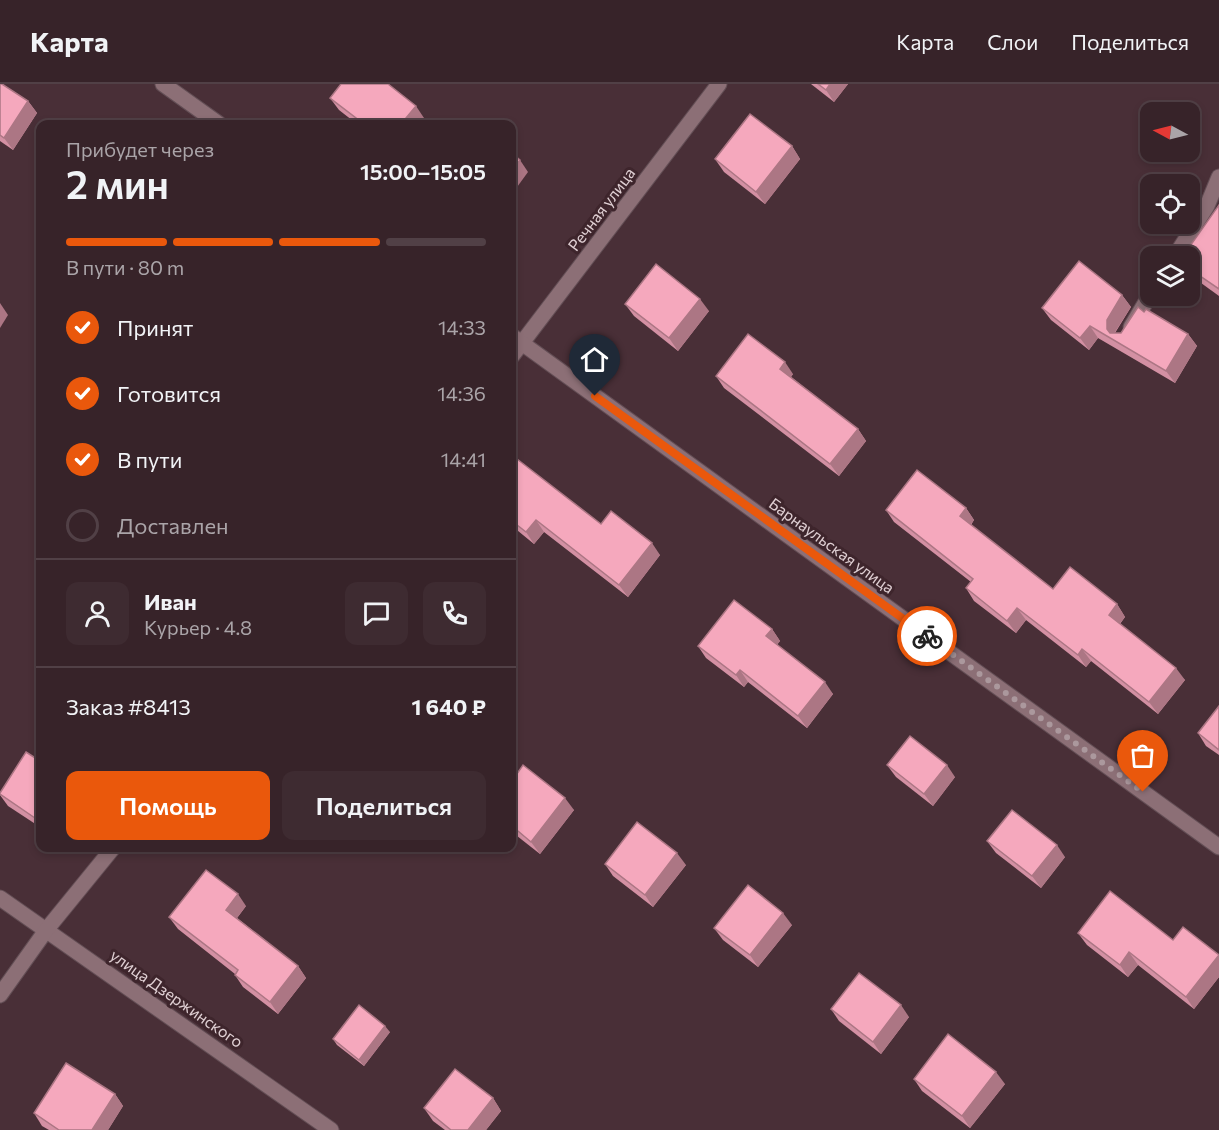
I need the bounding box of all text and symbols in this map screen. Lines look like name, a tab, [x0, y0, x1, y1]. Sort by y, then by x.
text: Карта	[30, 24, 109, 58]
text: Карта	[896, 29, 954, 54]
text: Слои	[987, 29, 1038, 54]
text: Поделиться	[1071, 29, 1189, 54]
north arrow	[1140, 102, 1200, 162]
map controls	[1140, 102, 1200, 306]
text: Прибудет через	[66, 137, 214, 161]
text: 15:00–15:05	[360, 158, 486, 185]
text: 2 мин	[66, 159, 169, 207]
street label: Речная улица	[564, 164, 638, 254]
button: locate	[1140, 174, 1200, 234]
button: layers	[1140, 246, 1200, 306]
text: В пути · 80 m	[66, 255, 184, 279]
icon: check	[66, 311, 99, 344]
text: Принят	[117, 314, 193, 341]
text: 14:33	[438, 315, 486, 339]
pin	[569, 334, 620, 396]
icon: home	[578, 343, 611, 376]
icon: check	[66, 377, 99, 410]
text: Готовится	[117, 380, 221, 407]
text: 14:36	[437, 381, 486, 405]
icon: check	[66, 443, 99, 476]
text: В пути	[117, 446, 182, 473]
text: 14:41	[441, 447, 486, 471]
street label: Барнаульская улица	[766, 493, 898, 597]
text: Доставлен	[117, 512, 229, 539]
button: person	[66, 582, 129, 645]
button: chat	[345, 582, 408, 645]
button: phone	[423, 582, 486, 645]
text: Иван	[144, 588, 197, 615]
courier	[897, 606, 957, 666]
text: Курьер · 4.8	[144, 615, 252, 639]
icon: bike	[911, 620, 944, 653]
text: Заказ #8413	[66, 693, 191, 720]
text: 1 640 ₽	[411, 693, 486, 720]
pin	[1117, 730, 1168, 792]
icon: bag	[1126, 739, 1159, 772]
button: Помощь	[66, 771, 270, 840]
button: Поделиться	[282, 771, 486, 840]
street label: улица Дзержинского	[107, 945, 247, 1051]

